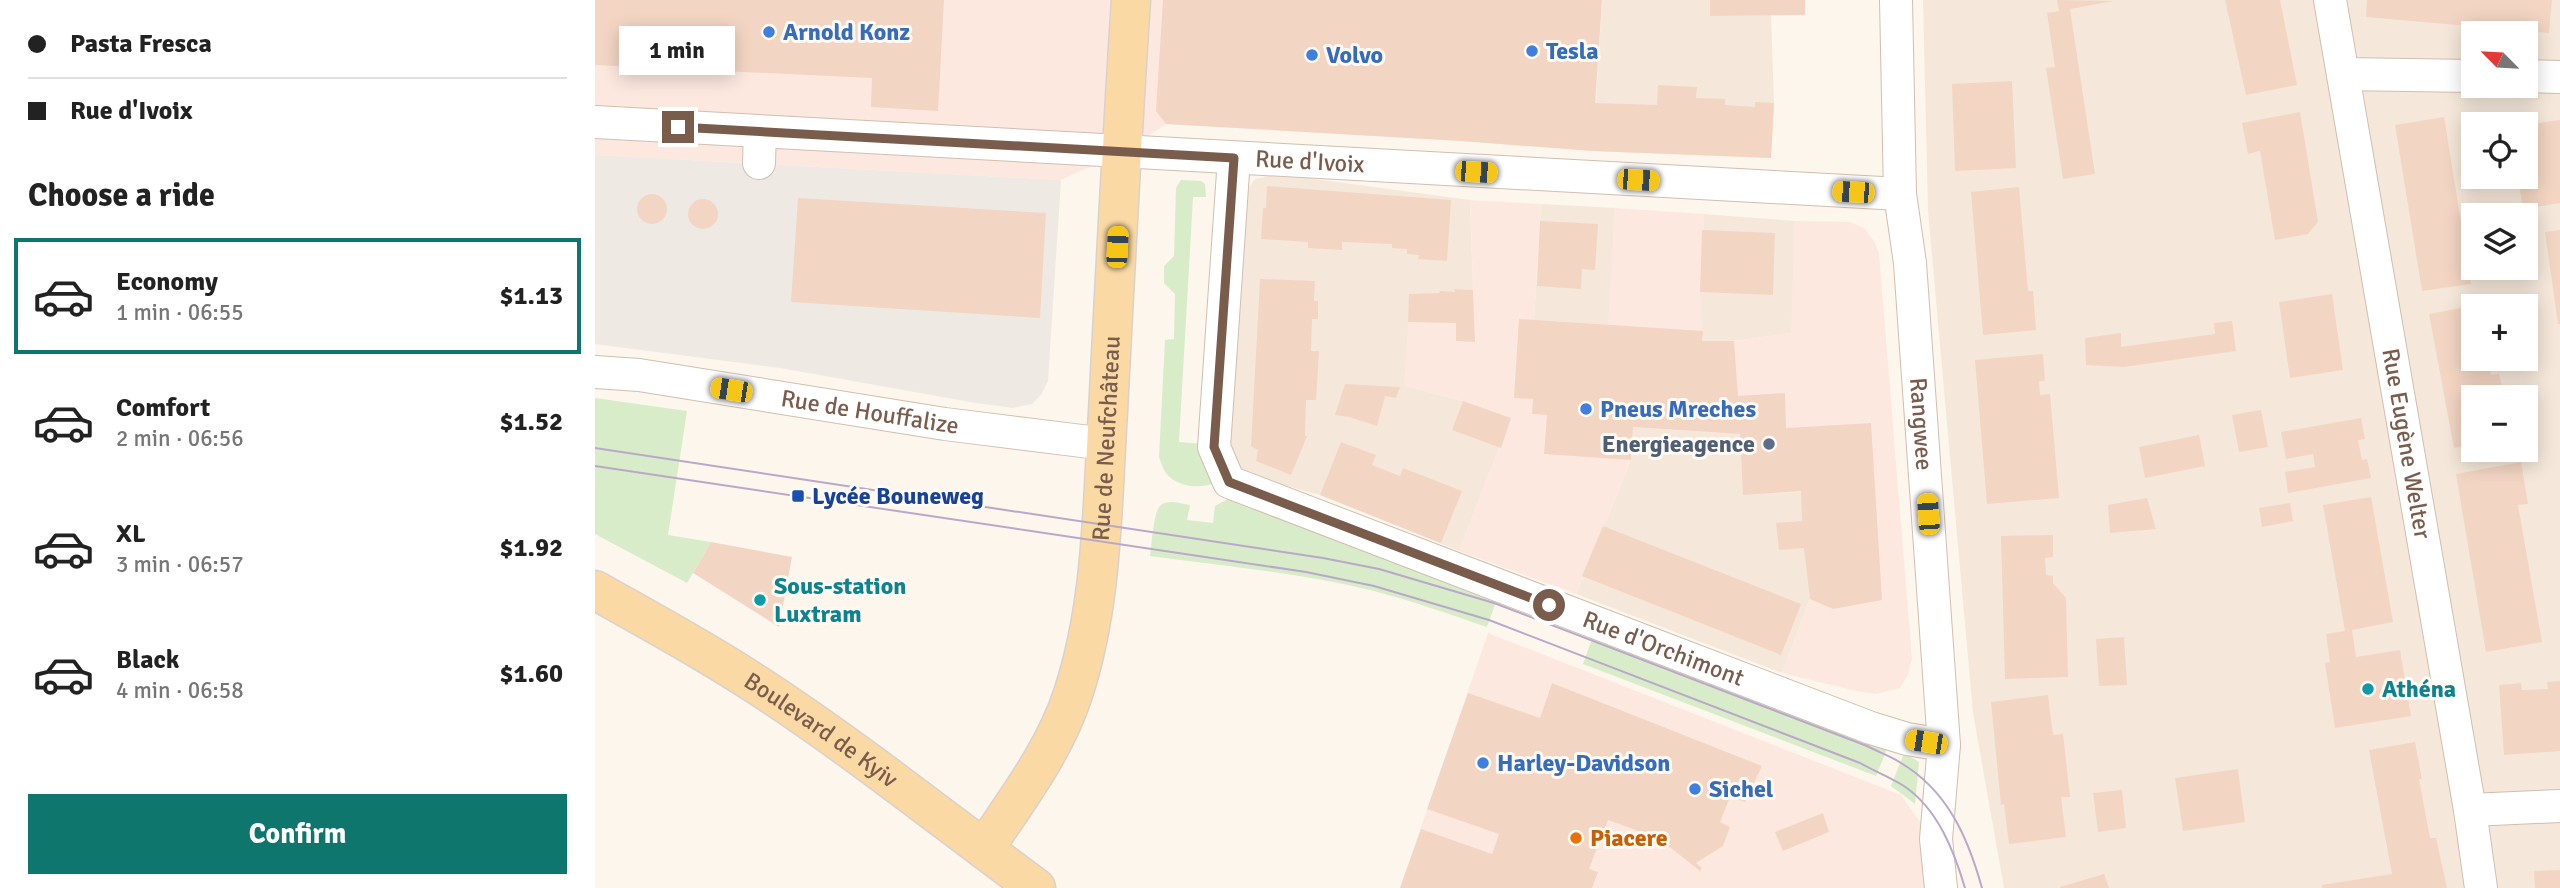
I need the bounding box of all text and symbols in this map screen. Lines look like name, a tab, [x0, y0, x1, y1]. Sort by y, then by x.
place label: Arnold Konz	[783, 17, 910, 47]
north arrow	[2461, 21, 2537, 98]
map controls	[2461, 21, 2538, 462]
marker: Arnold Konz	[761, 24, 777, 40]
callout: 1 min	[620, 25, 736, 74]
text: Pasta Fresca	[70, 28, 212, 60]
text: 1 min	[649, 36, 705, 65]
place label: Tesla	[1546, 36, 1599, 66]
place label: Volvo	[1326, 40, 1383, 70]
marker: Tesla	[1524, 43, 1540, 59]
marker: Volvo	[1304, 47, 1320, 63]
text: Rue d'Ivoix	[70, 95, 193, 127]
route end	[662, 111, 694, 143]
button: locate	[2461, 112, 2538, 189]
street label: Rue d'Ivoix	[1254, 143, 1365, 179]
car	[1455, 160, 1498, 184]
car	[1617, 168, 1660, 192]
text: Choose a ride	[28, 176, 215, 215]
car	[1832, 180, 1875, 204]
button: layers	[2461, 203, 2538, 280]
car	[1106, 225, 1129, 269]
icon: car	[32, 265, 95, 328]
text: Economy	[116, 266, 218, 298]
text: $1.13	[499, 280, 563, 312]
button: +	[2461, 294, 2538, 371]
text: 1 min · 06:55	[116, 298, 244, 327]
street label: Rue de Neufchâteau	[1086, 335, 1127, 542]
street label: Rue Eugène Welter	[2375, 346, 2438, 541]
car	[709, 376, 754, 404]
street label: Rangwee	[1903, 376, 1940, 471]
street label: Rue de Houffalize	[779, 383, 961, 441]
button: −	[2461, 385, 2538, 462]
icon: car	[32, 391, 95, 454]
text: Comfort	[116, 392, 210, 424]
place label: Pneus Mreches	[1600, 394, 1756, 424]
marker: Pneus Mreches	[1578, 401, 1594, 417]
text: $1.52	[499, 406, 563, 438]
text: 2 min · 06:56	[116, 424, 244, 453]
place label: Energieagence	[1602, 429, 1755, 459]
marker: Energieagence	[1761, 436, 1777, 452]
place label: Lycée Bouneweg	[812, 481, 984, 511]
marker: Lycée Bouneweg	[790, 488, 806, 504]
car	[1917, 492, 1940, 536]
icon: car	[32, 517, 95, 580]
text: XL	[116, 518, 146, 550]
text: $1.92	[499, 532, 563, 564]
text: 3 min · 06:57	[116, 550, 244, 579]
place label: Sous-station Luxtram	[774, 571, 906, 629]
route start	[1533, 589, 1565, 621]
marker: Sous-station Luxtram	[752, 592, 768, 608]
street label: Rue d'Orchimont	[1579, 604, 1748, 693]
icon: car	[32, 643, 95, 706]
text: Black	[116, 644, 179, 676]
text: $1.60	[499, 658, 563, 690]
street label: Boulevard de Kyiv	[739, 666, 904, 794]
place label: Athéna	[2382, 674, 2456, 704]
text: 4 min · 06:58	[116, 676, 244, 705]
marker: Athéna	[2360, 681, 2376, 697]
car	[1904, 728, 1949, 756]
place label: Harley-Davidson	[1497, 748, 1670, 778]
marker: Harley-Davidson	[1475, 755, 1491, 771]
place label: Sichel	[1709, 774, 1774, 804]
marker: Sichel	[1687, 781, 1703, 797]
button: Confirm	[28, 794, 567, 874]
place label: Piacere	[1590, 823, 1668, 853]
marker: Piacere	[1568, 830, 1584, 846]

